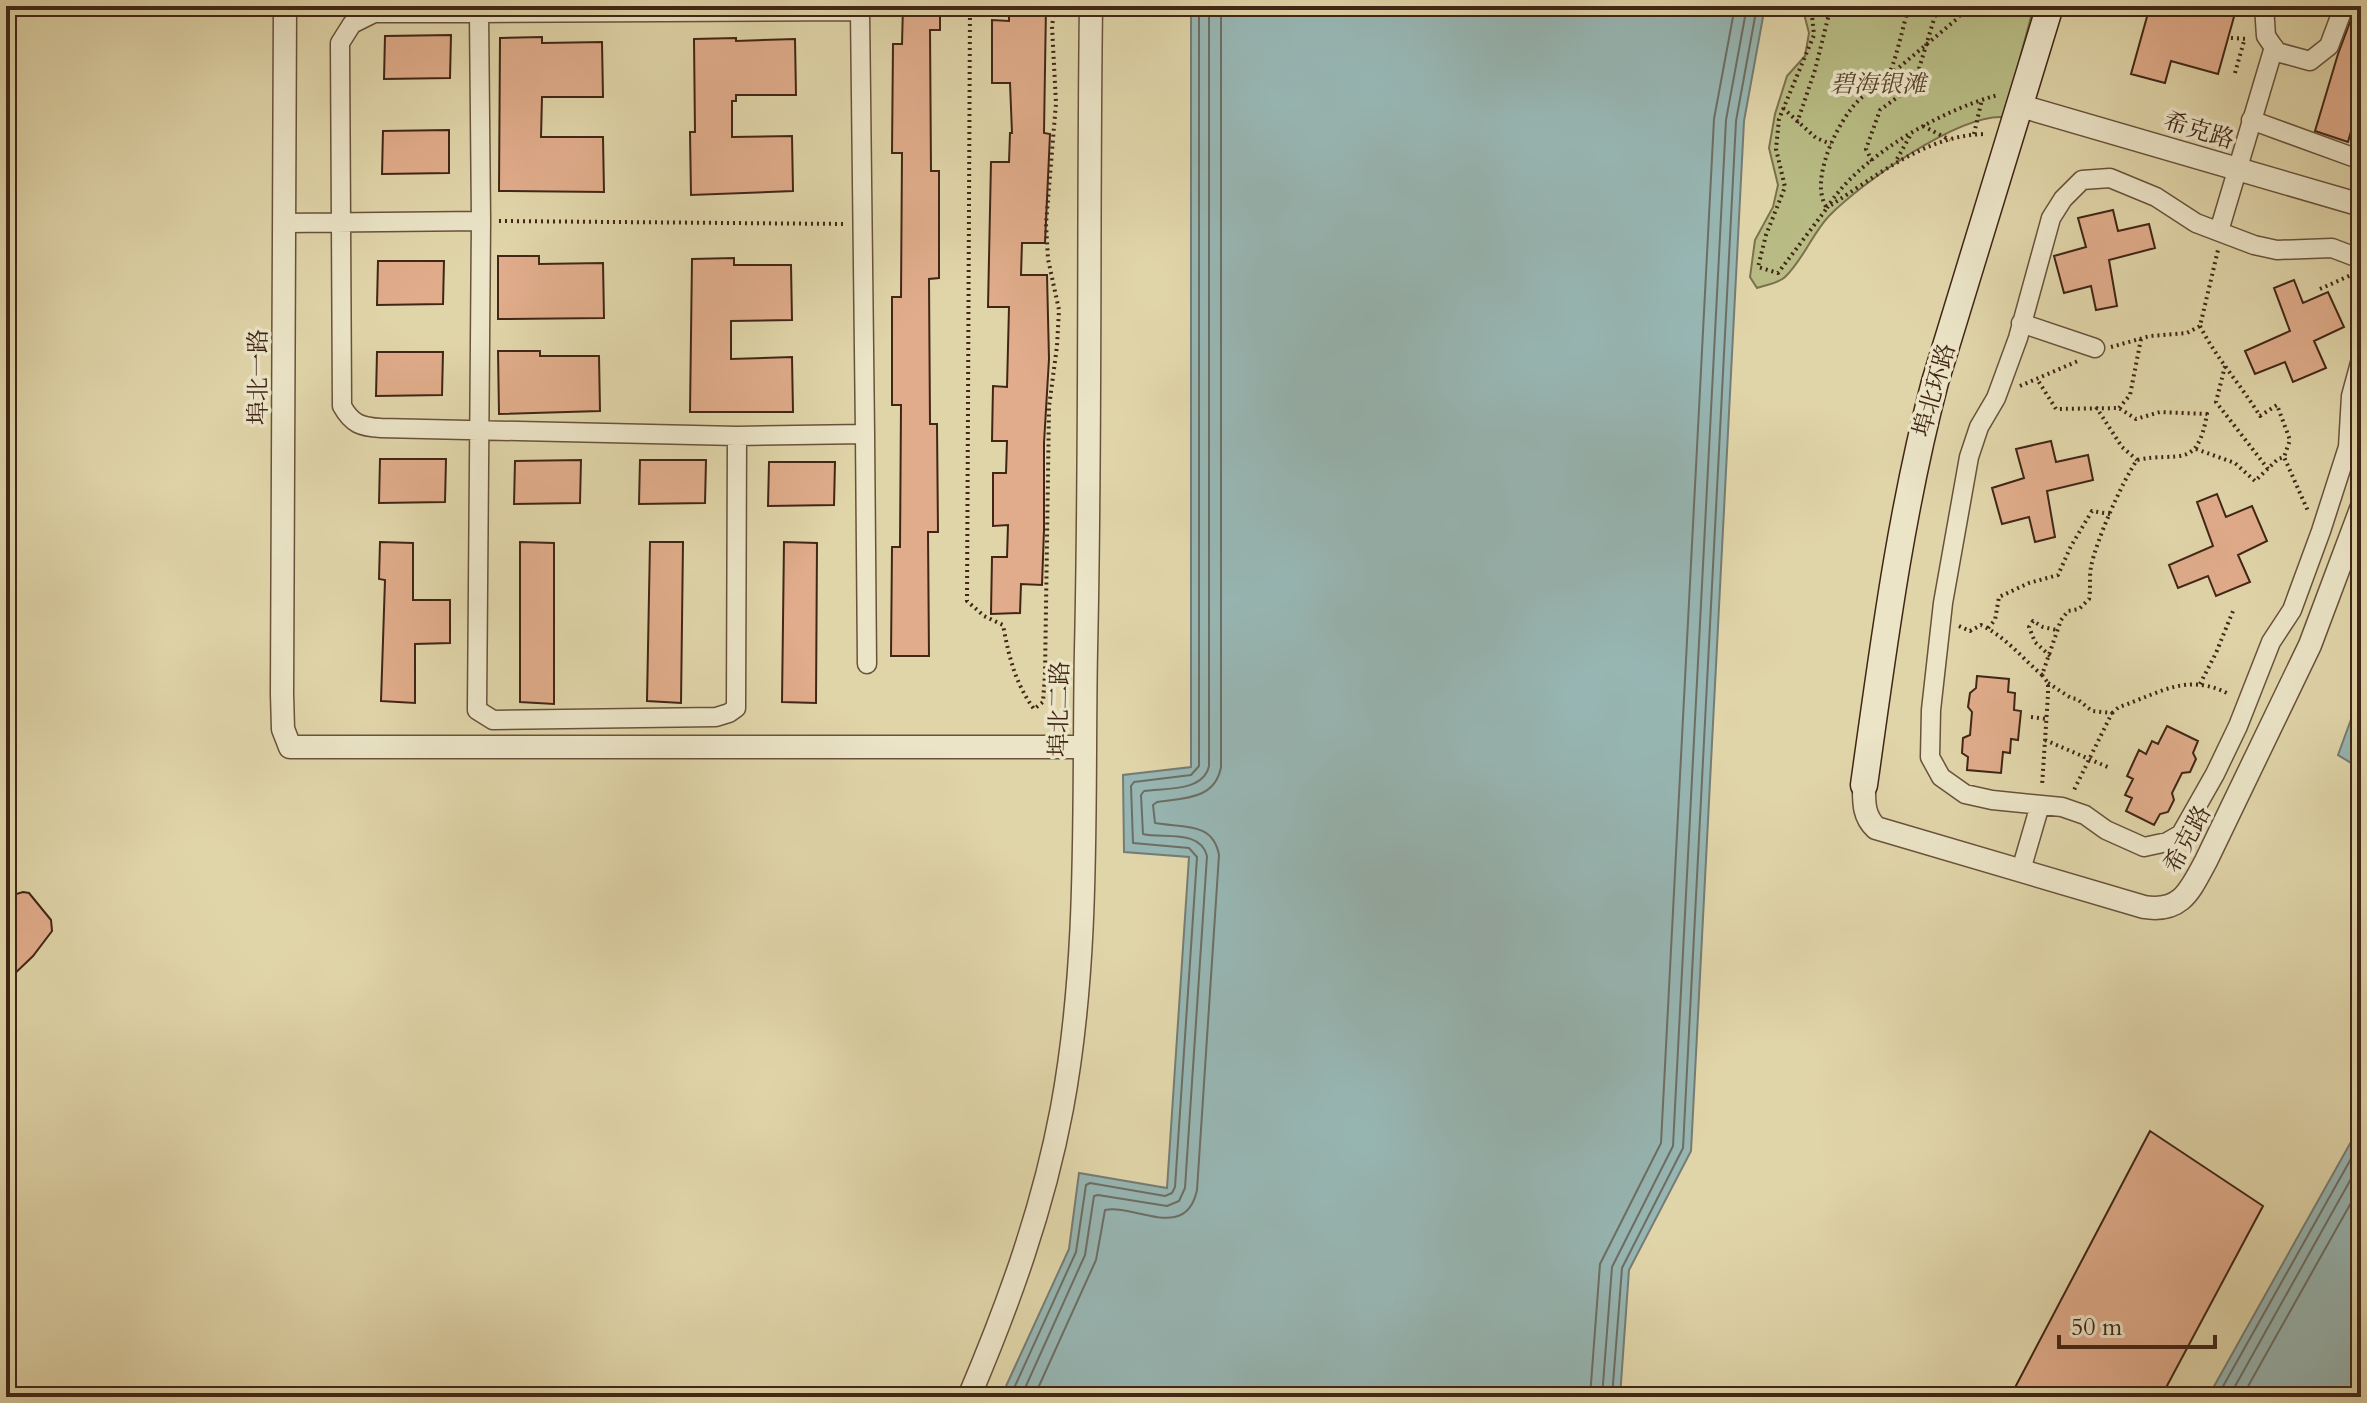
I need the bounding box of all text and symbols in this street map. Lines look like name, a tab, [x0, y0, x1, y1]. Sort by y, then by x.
park label: 碧海银滩	[1830, 68, 1929, 101]
street label: 希克路	[2160, 104, 2238, 157]
street label: 埠北一路	[242, 329, 275, 425]
street label: 埠北环路	[1905, 339, 1964, 441]
street label: 埠北二路	[1042, 661, 1077, 757]
street label: 希克路	[2156, 800, 2219, 879]
scale bar	[2059, 1299, 2215, 1349]
text: 50 m	[2071, 1311, 2123, 1344]

